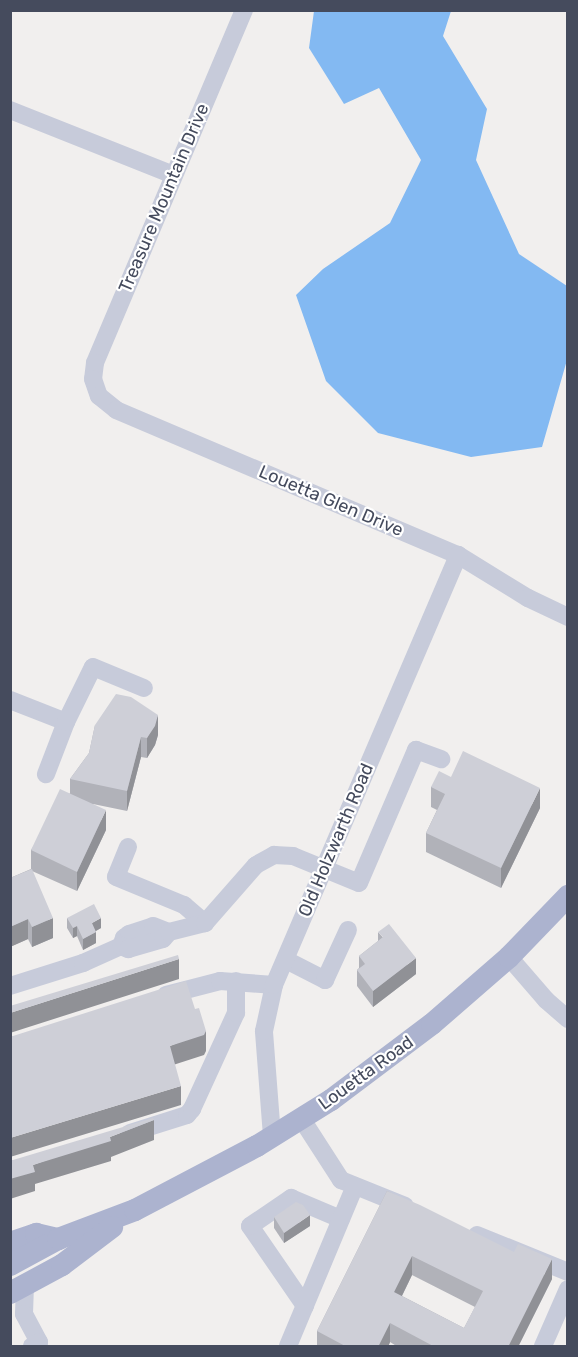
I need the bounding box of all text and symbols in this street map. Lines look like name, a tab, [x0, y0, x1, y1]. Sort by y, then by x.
street label: Treasure Mountain Drive	[114, 100, 214, 296]
street label: Louetta Glen Drive	[255, 461, 407, 541]
street label: Old Holzwarth Road	[294, 760, 378, 920]
street label: Louetta Road	[314, 1031, 418, 1115]

